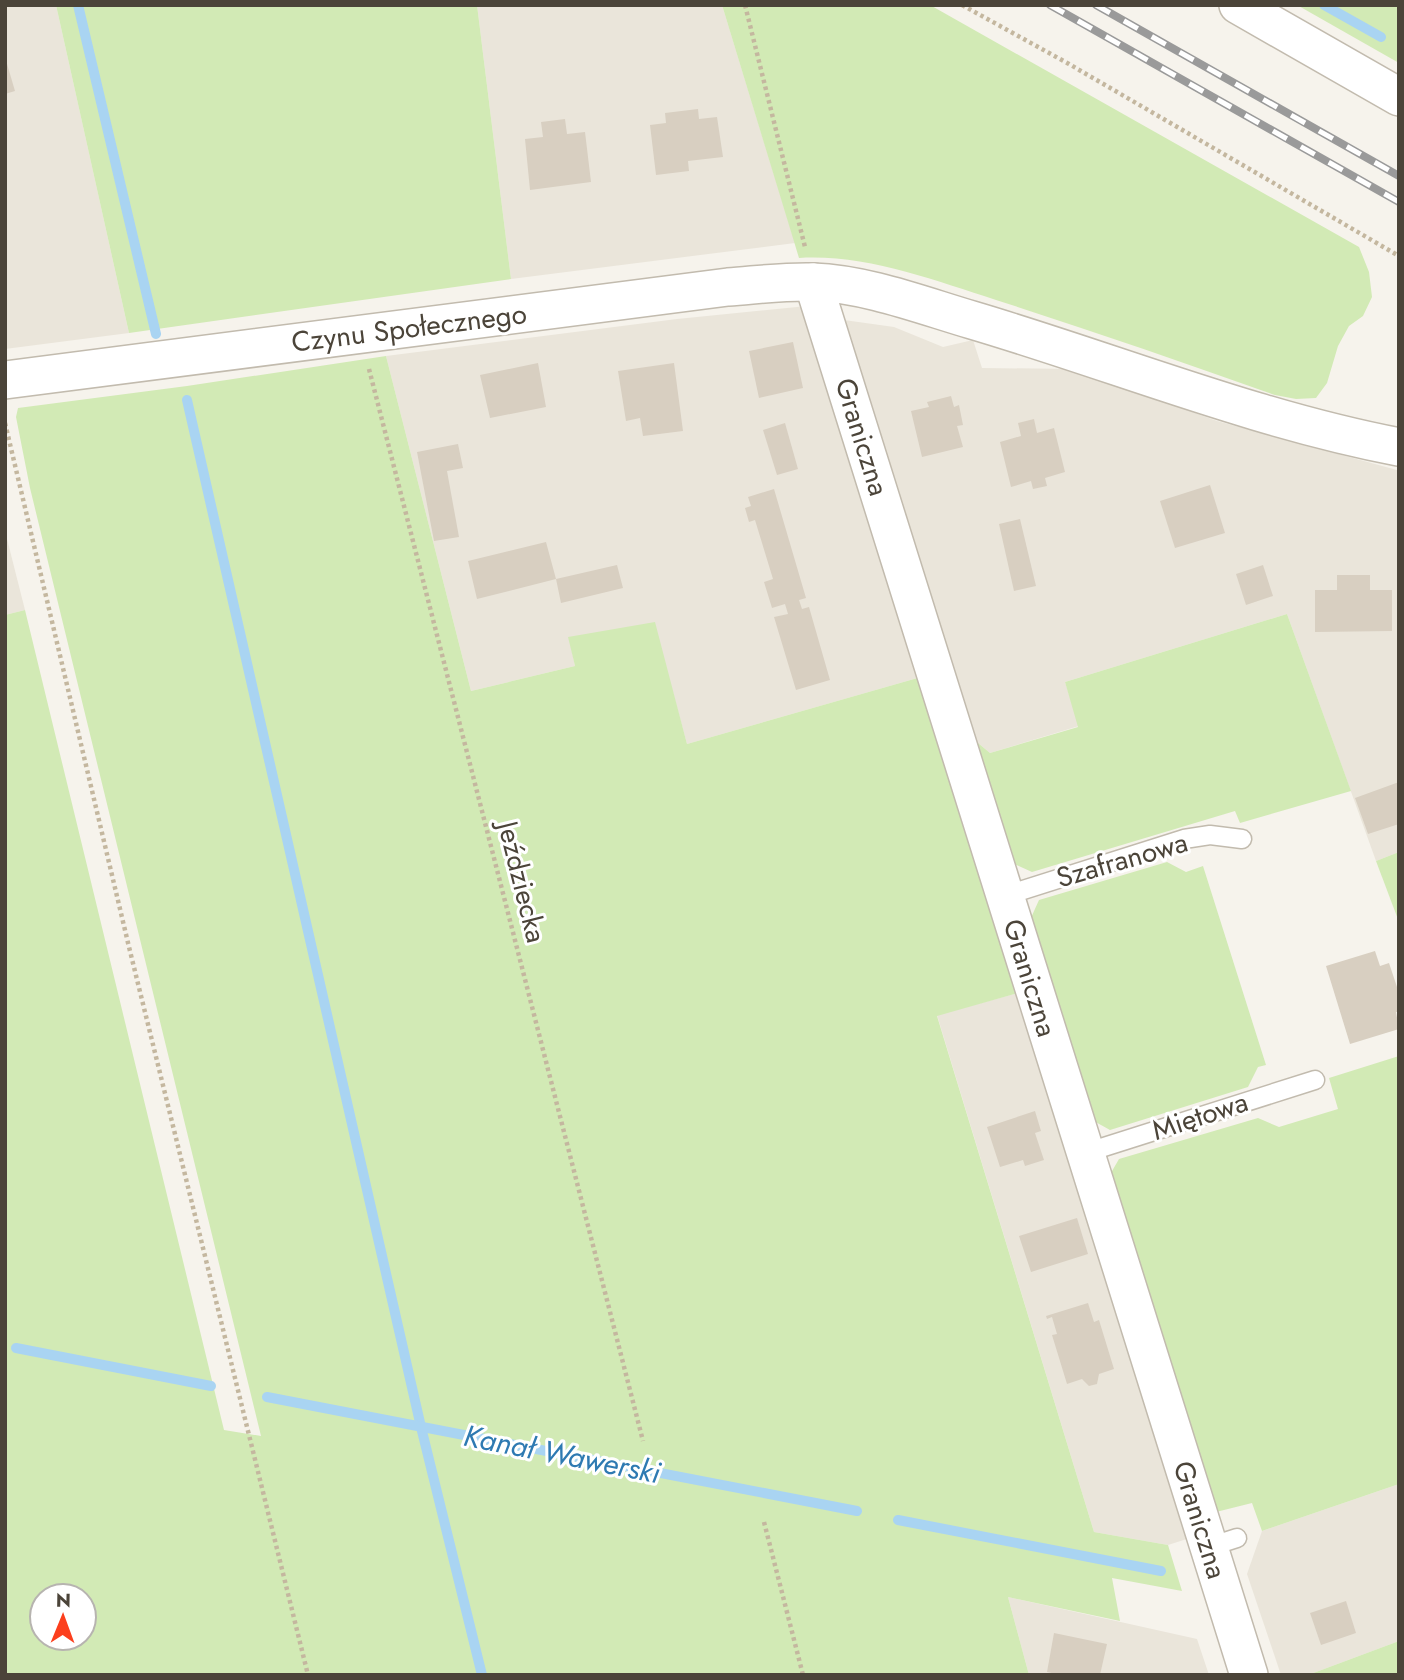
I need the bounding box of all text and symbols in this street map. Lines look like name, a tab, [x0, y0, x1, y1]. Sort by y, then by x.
street label: Czynu Społecznego	[289, 293, 529, 363]
street label: Graniczna	[825, 373, 899, 501]
street label: Jeździecka	[486, 813, 557, 947]
street label: Szafranowa	[1052, 822, 1192, 898]
street label: Graniczna	[993, 914, 1067, 1042]
street label: Miętowa	[1147, 1081, 1253, 1151]
water label: Kanał Wawerski	[460, 1414, 664, 1494]
street label: Graniczna	[1163, 1456, 1237, 1584]
north arrow	[28, 1582, 98, 1652]
text: N	[56, 1587, 71, 1614]

